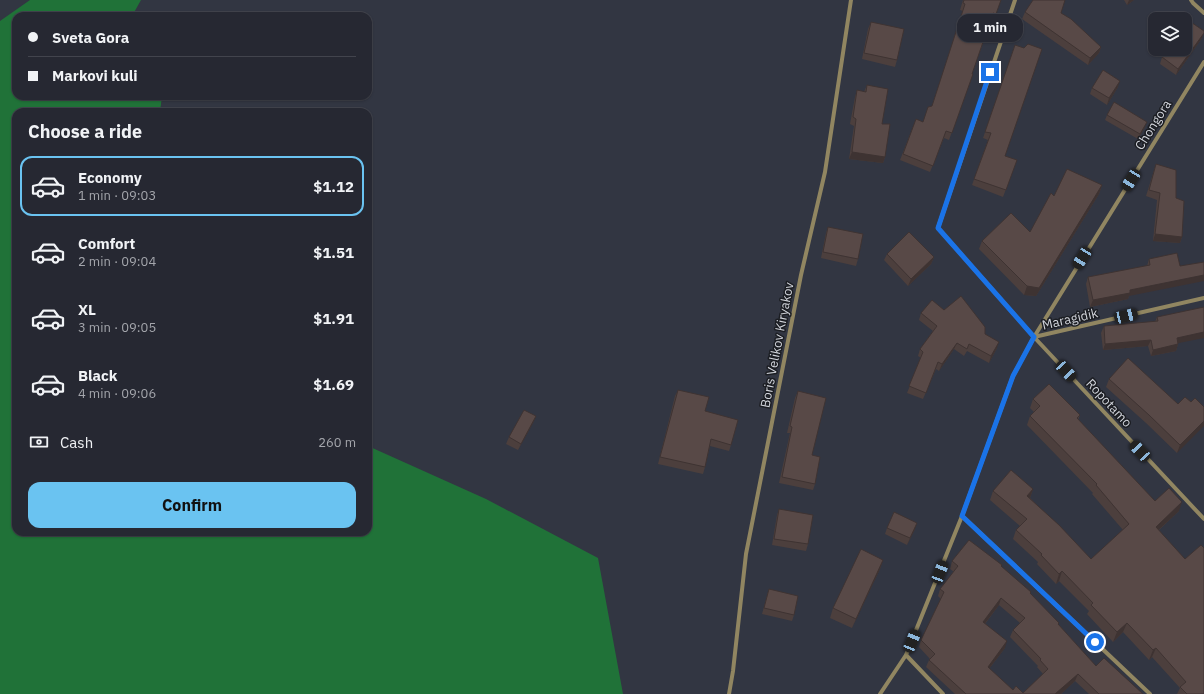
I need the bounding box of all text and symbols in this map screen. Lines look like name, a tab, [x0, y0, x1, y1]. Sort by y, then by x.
map controls	[1148, 12, 1192, 56]
button: layers	[1148, 12, 1192, 56]
callout: 1 min	[957, 14, 1023, 42]
text: 1 min	[973, 19, 1007, 36]
text: Sveta Gora	[52, 28, 129, 47]
route end	[981, 63, 999, 81]
text: Markovi kuli	[52, 66, 138, 85]
street label: Chongora	[1131, 97, 1175, 153]
text: Choose a ride	[28, 120, 142, 143]
car	[1120, 167, 1142, 193]
icon: car	[30, 168, 66, 204]
text: Economy	[78, 168, 142, 187]
text: $1.12	[313, 177, 354, 196]
text: 1 min · 09:03	[78, 187, 156, 204]
icon: car	[30, 234, 66, 270]
text: Comfort	[78, 234, 135, 253]
text: $1.51	[313, 243, 354, 262]
car	[1071, 245, 1093, 271]
text: 2 min · 09:04	[78, 253, 156, 270]
street label: Boris Velikov Kiryakov	[756, 280, 798, 409]
icon: car	[30, 300, 66, 336]
text: XL	[78, 300, 96, 319]
street label: Maragidik	[1040, 304, 1100, 334]
car	[1113, 307, 1139, 325]
text: $1.91	[313, 309, 354, 328]
text: 3 min · 09:05	[78, 319, 156, 336]
car	[1053, 358, 1079, 384]
icon: car	[30, 366, 66, 402]
text: Black	[78, 366, 118, 385]
text: $1.69	[313, 375, 354, 394]
street label: Ropotamo	[1082, 375, 1136, 431]
text: 4 min · 09:06	[78, 385, 156, 402]
icon: cash	[28, 431, 50, 453]
text: Cash	[60, 433, 93, 452]
text: 260 m	[318, 434, 356, 451]
car	[1127, 438, 1153, 464]
button: Confirm	[28, 482, 356, 528]
car	[930, 559, 950, 585]
car	[902, 628, 922, 654]
route start	[1086, 633, 1104, 651]

